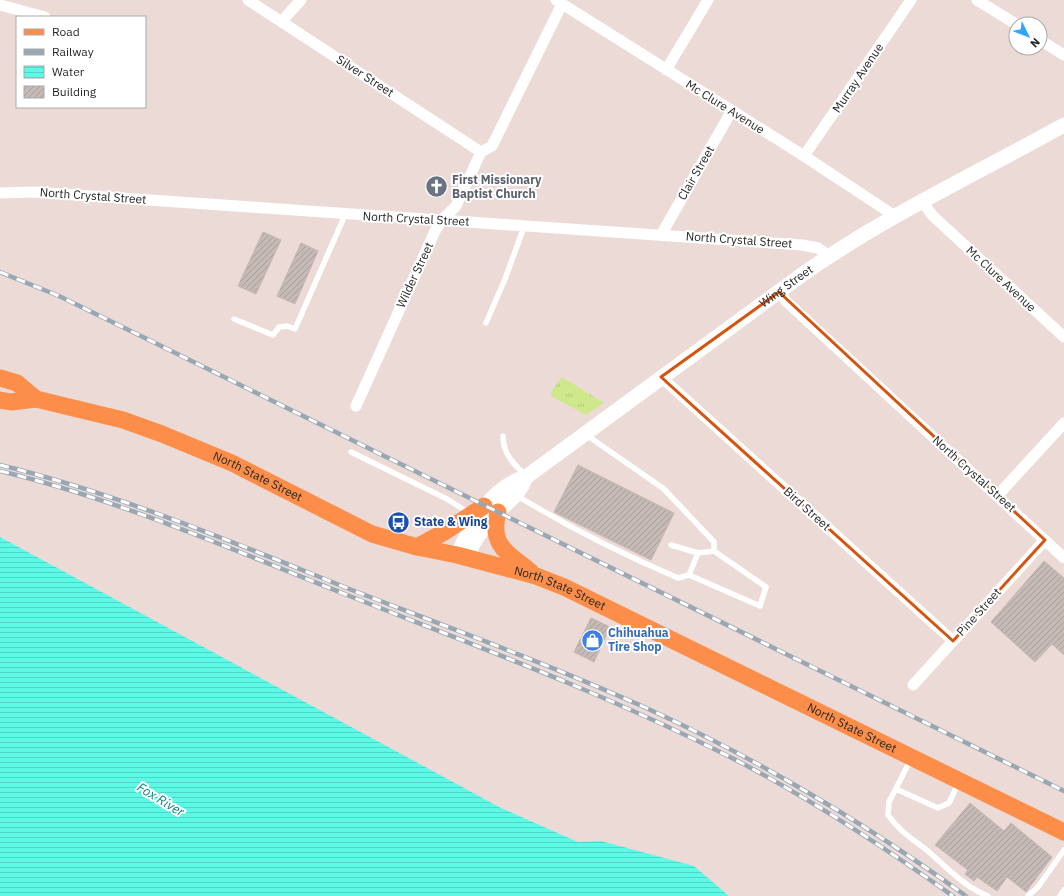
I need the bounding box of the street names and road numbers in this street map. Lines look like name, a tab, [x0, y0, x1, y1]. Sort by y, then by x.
street label: Murray Avenue	[829, 40, 887, 115]
street label: Silver Street	[334, 51, 397, 100]
street label: Mc Clure Avenue	[683, 76, 768, 137]
street label: Clair Street	[674, 143, 717, 203]
street label: North Crystal Street	[39, 184, 147, 207]
street label: North Crystal Street	[362, 208, 470, 229]
street label: North Crystal Street	[685, 228, 793, 251]
street label: Wilder Street	[393, 240, 436, 310]
street label: Mc Clure Avenue	[963, 242, 1040, 315]
street label: Wing Street	[756, 261, 816, 310]
street label: North Crystal Street	[930, 432, 1019, 515]
street label: North State Street	[211, 448, 305, 504]
street label: Bird Street	[781, 484, 834, 534]
street label: North State Street	[513, 563, 608, 613]
street label: Pine Street	[953, 585, 1004, 639]
street label: North State Street	[805, 699, 899, 756]

